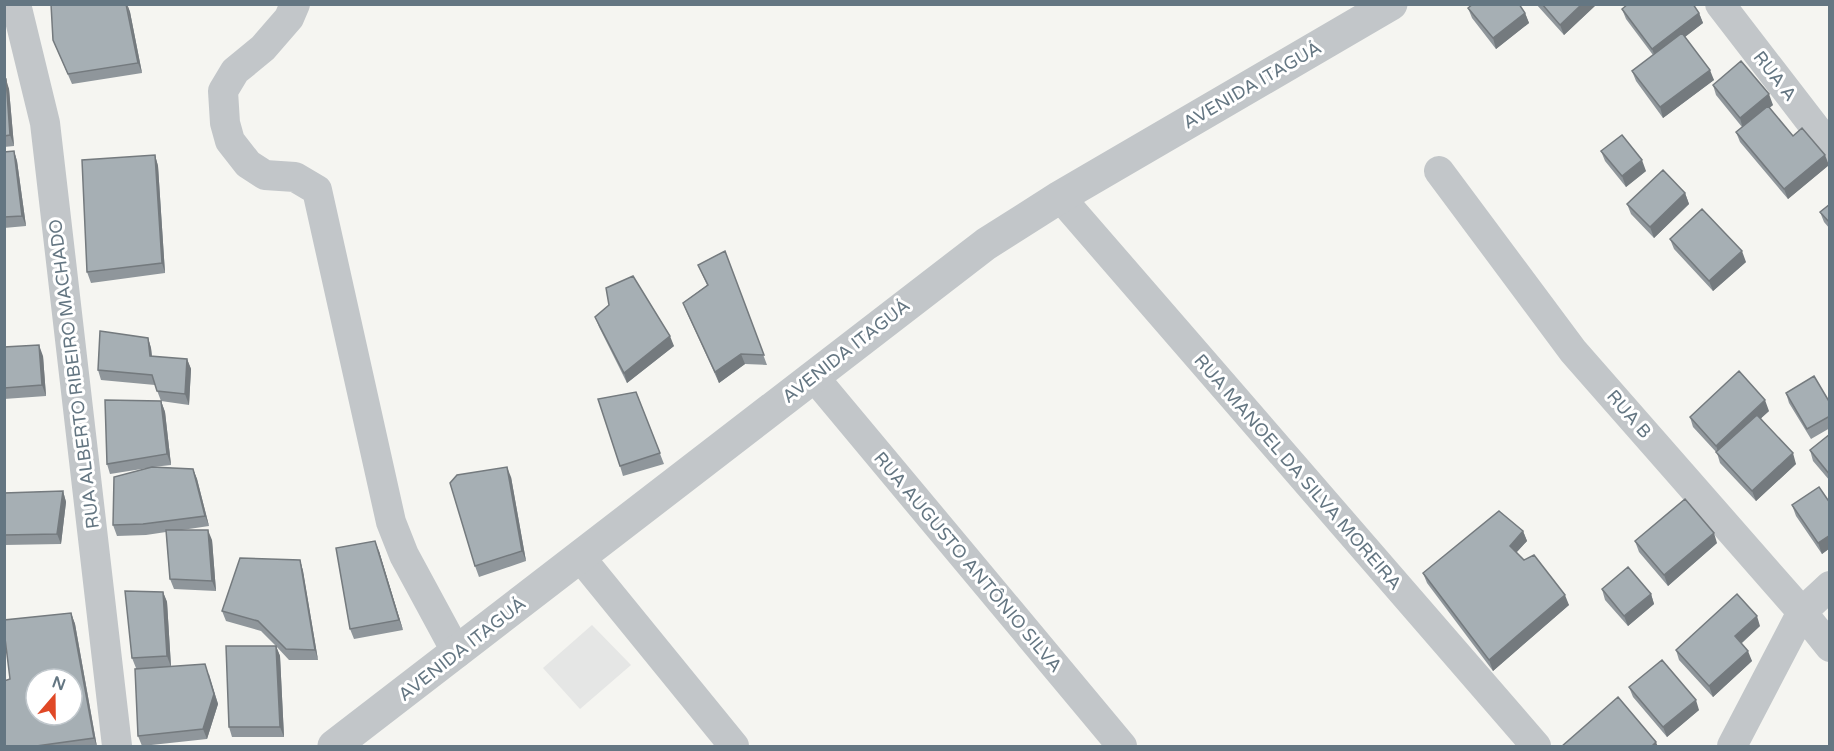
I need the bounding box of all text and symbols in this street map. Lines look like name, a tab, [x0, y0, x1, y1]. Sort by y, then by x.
street label: AVENIDA ITAGUÁ	[1179, 36, 1325, 134]
street label: RUA A	[1749, 47, 1801, 105]
street label: RUA ALBERTO RIBEIRO MACHADO	[44, 218, 104, 530]
street label: AVENIDA ITAGUÁ	[778, 294, 914, 408]
street label: RUA MANOEL DA SILVA MOREIRA	[1190, 350, 1406, 594]
street label: RUA B	[1602, 385, 1656, 443]
street label: RUA AUGUSTO ANTÔNIO SILVA	[869, 447, 1067, 677]
street label: AVENIDA ITAGUÁ	[394, 592, 530, 706]
north arrow	[24, 667, 84, 727]
text: N	[49, 672, 68, 695]

